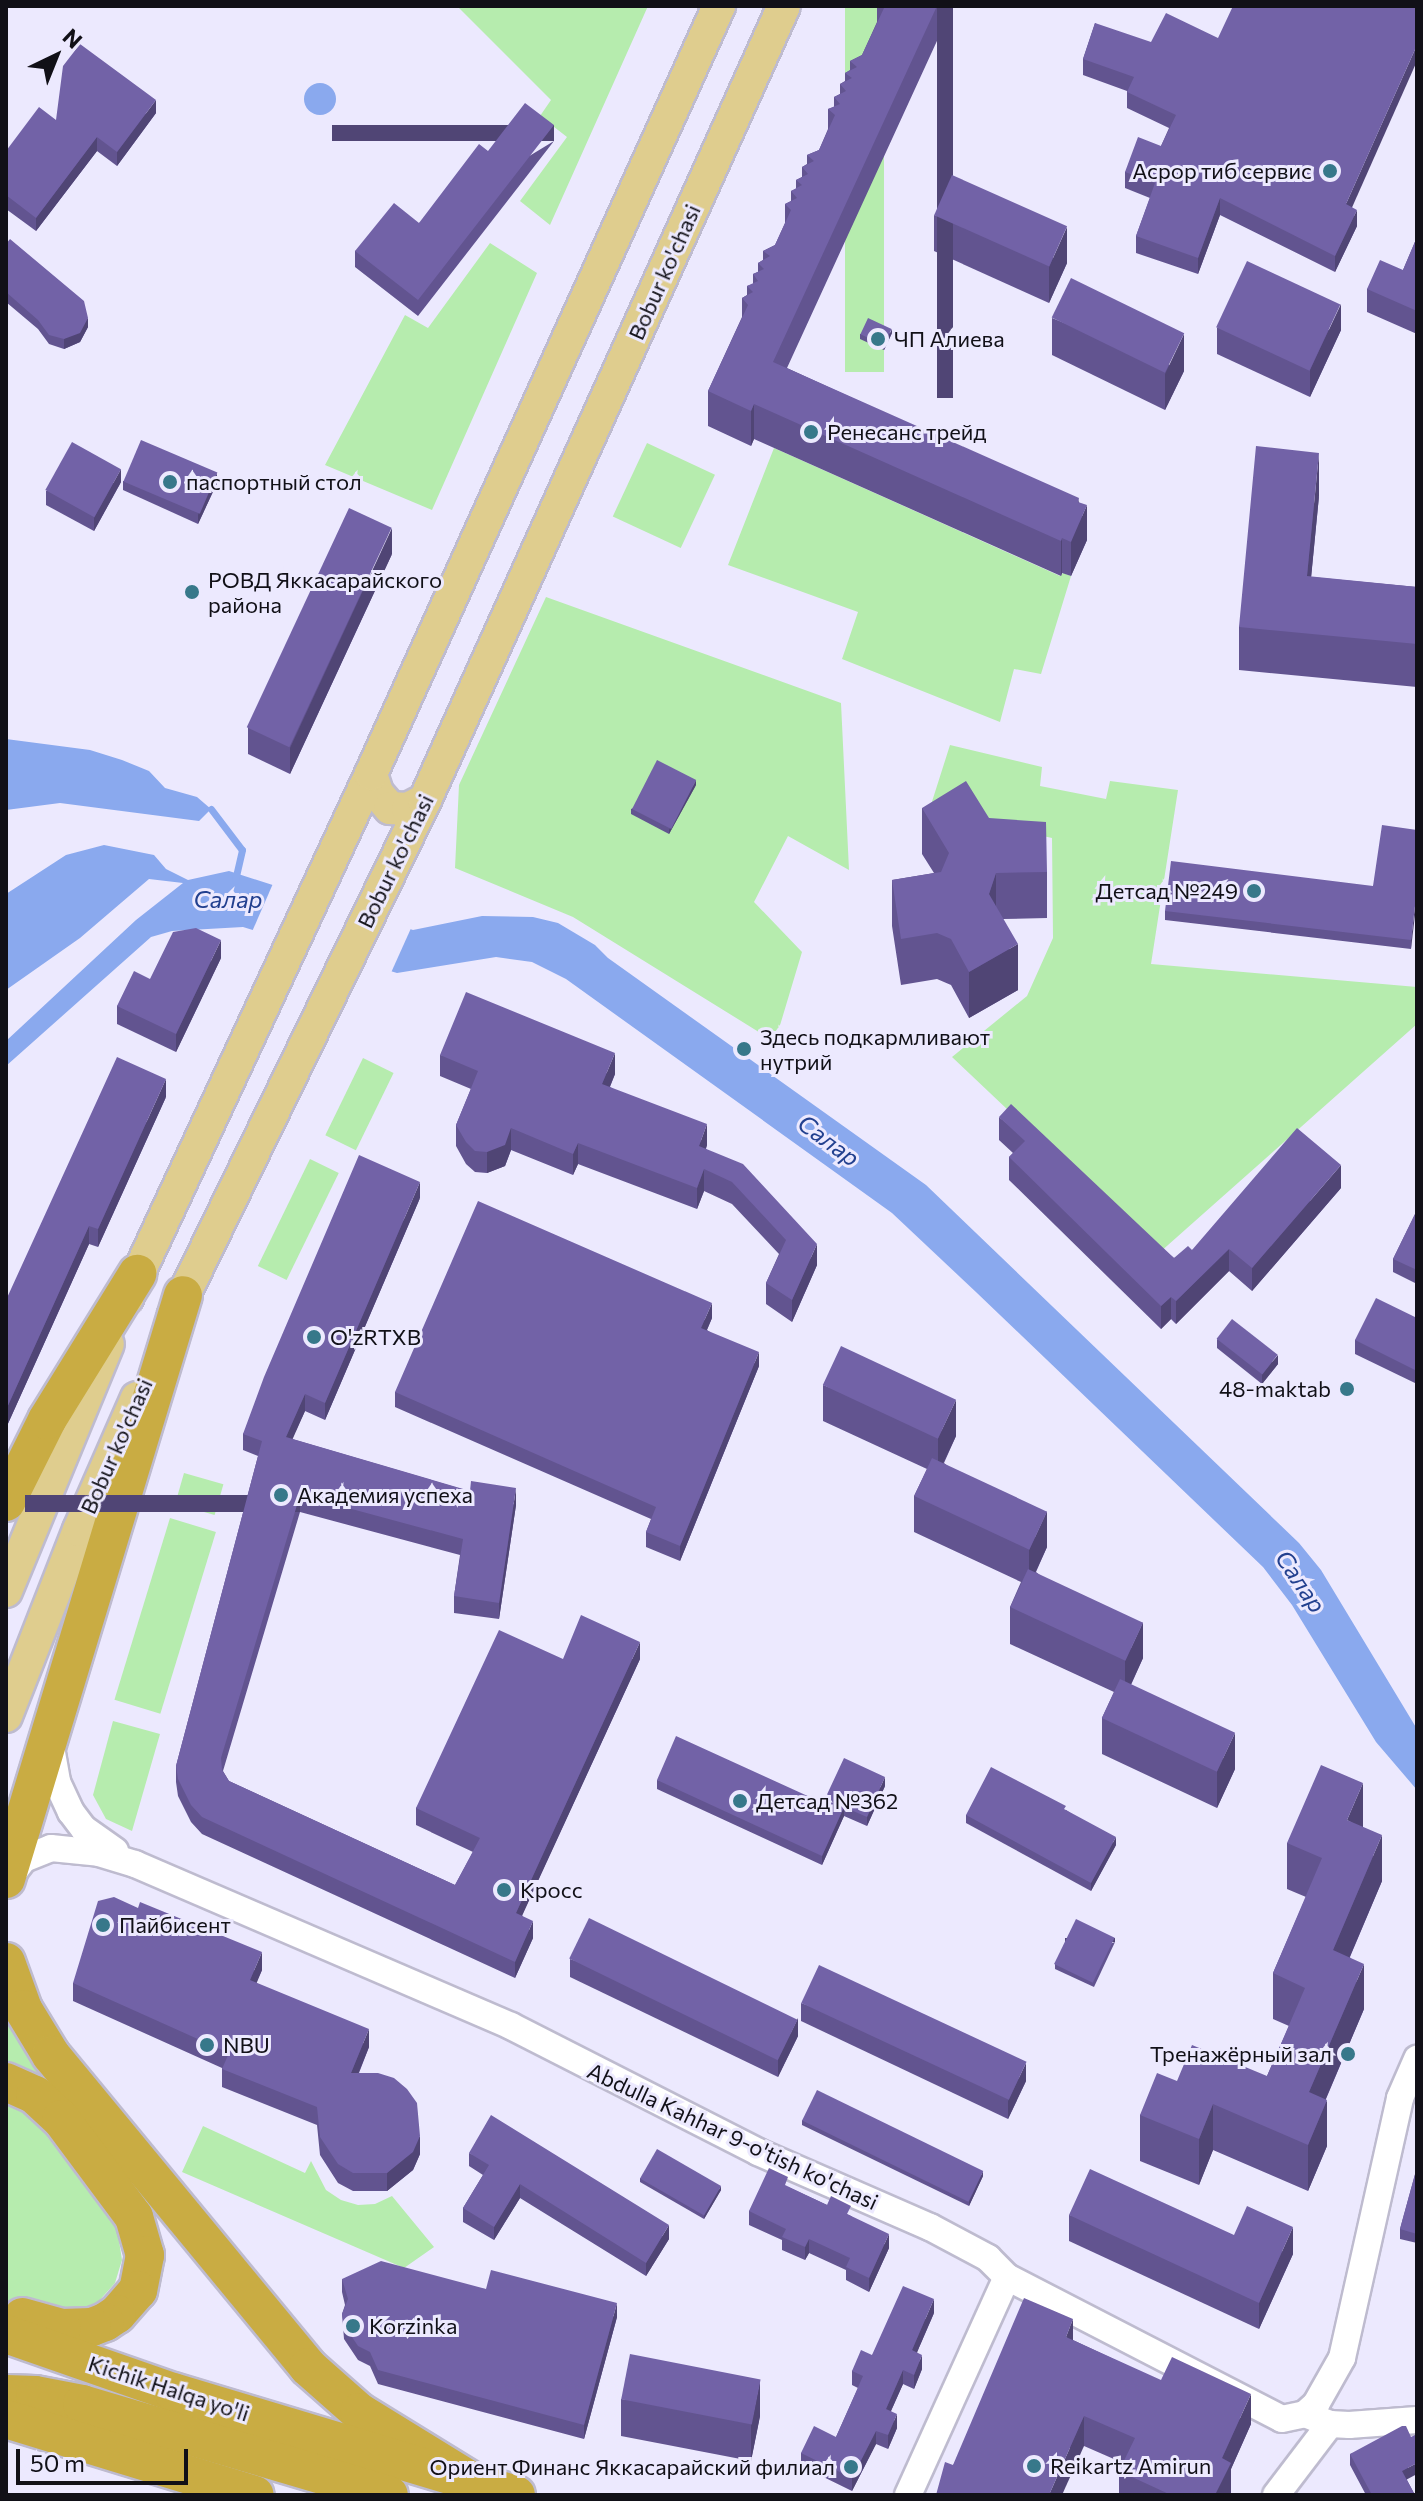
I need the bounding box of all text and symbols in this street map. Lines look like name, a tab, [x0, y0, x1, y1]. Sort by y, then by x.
north arrow	[16, 16, 96, 96]
text: N	[57, 23, 88, 54]
place label: Асрор тиб сервис	[1132, 158, 1312, 184]
marker: Асрор тиб сервис	[1319, 160, 1341, 182]
street label: Bobur ko'chasi	[622, 200, 706, 344]
place label: ЧП Алиева	[894, 326, 1005, 352]
marker: ЧП Алиева	[869, 330, 887, 348]
place label: Ренесанс трейд	[827, 419, 986, 445]
marker: Ренесанс трейд	[802, 423, 820, 441]
place label: паспортный стол	[186, 469, 362, 495]
marker: паспортный стол	[161, 473, 179, 491]
place label: РОВД Яккасарайского района	[208, 566, 442, 618]
marker: РОВД Яккасарайского района	[183, 583, 201, 601]
street label: Bobur ko'chasi	[351, 790, 439, 932]
place label: Детсад №249	[1095, 878, 1238, 904]
marker: Детсад №249	[1245, 882, 1263, 900]
water label: Салар	[193, 885, 263, 913]
place label: Здесь подкармливают нутрий	[760, 1023, 990, 1074]
marker: Здесь подкармливают нутрий	[735, 1040, 753, 1058]
water label: Салар	[793, 1108, 865, 1172]
place label: O'zRTXB	[330, 1324, 421, 1350]
marker: O'zRTXB	[305, 1328, 323, 1346]
street label: Bobur ko'chasi	[74, 1374, 158, 1518]
place label: 48-maktab	[1219, 1376, 1331, 1402]
marker: 48-maktab	[1338, 1380, 1356, 1398]
place label: Академия успеха	[297, 1482, 473, 1508]
marker: Академия успеха	[272, 1486, 290, 1504]
water label: Салар	[1270, 1544, 1332, 1618]
place label: Детсад №362	[756, 1788, 898, 1814]
marker: Детсад №362	[731, 1792, 749, 1810]
place label: Кросс	[520, 1877, 583, 1903]
marker: Кросс	[495, 1881, 513, 1899]
place label: Пайбисент	[119, 1912, 231, 1938]
marker: Пайбисент	[94, 1916, 112, 1934]
place label: NBU	[223, 2032, 270, 2058]
marker: NBU	[198, 2036, 216, 2054]
place label: Тренажёрный зал	[1150, 2041, 1332, 2067]
marker: Тренажёрный зал	[1339, 2045, 1357, 2063]
street label: Abdulla Kahhar 9-o'tish ko'chasi	[584, 2057, 882, 2215]
place label: Korzinka	[369, 2313, 458, 2339]
marker: Korzinka	[344, 2317, 362, 2335]
street label: Kichik Halqa yo'li	[85, 2350, 253, 2426]
scale bar	[20, 2433, 192, 2483]
text: 50 m	[30, 2448, 85, 2477]
place label: Reikartz Amirun	[1050, 2453, 1211, 2479]
place label: Ориент Финанс Яккасарайский филиал	[430, 2454, 835, 2480]
marker: Reikartz Amirun	[1025, 2457, 1043, 2475]
marker: Ориент Финанс Яккасарайский филиал	[842, 2458, 860, 2476]

